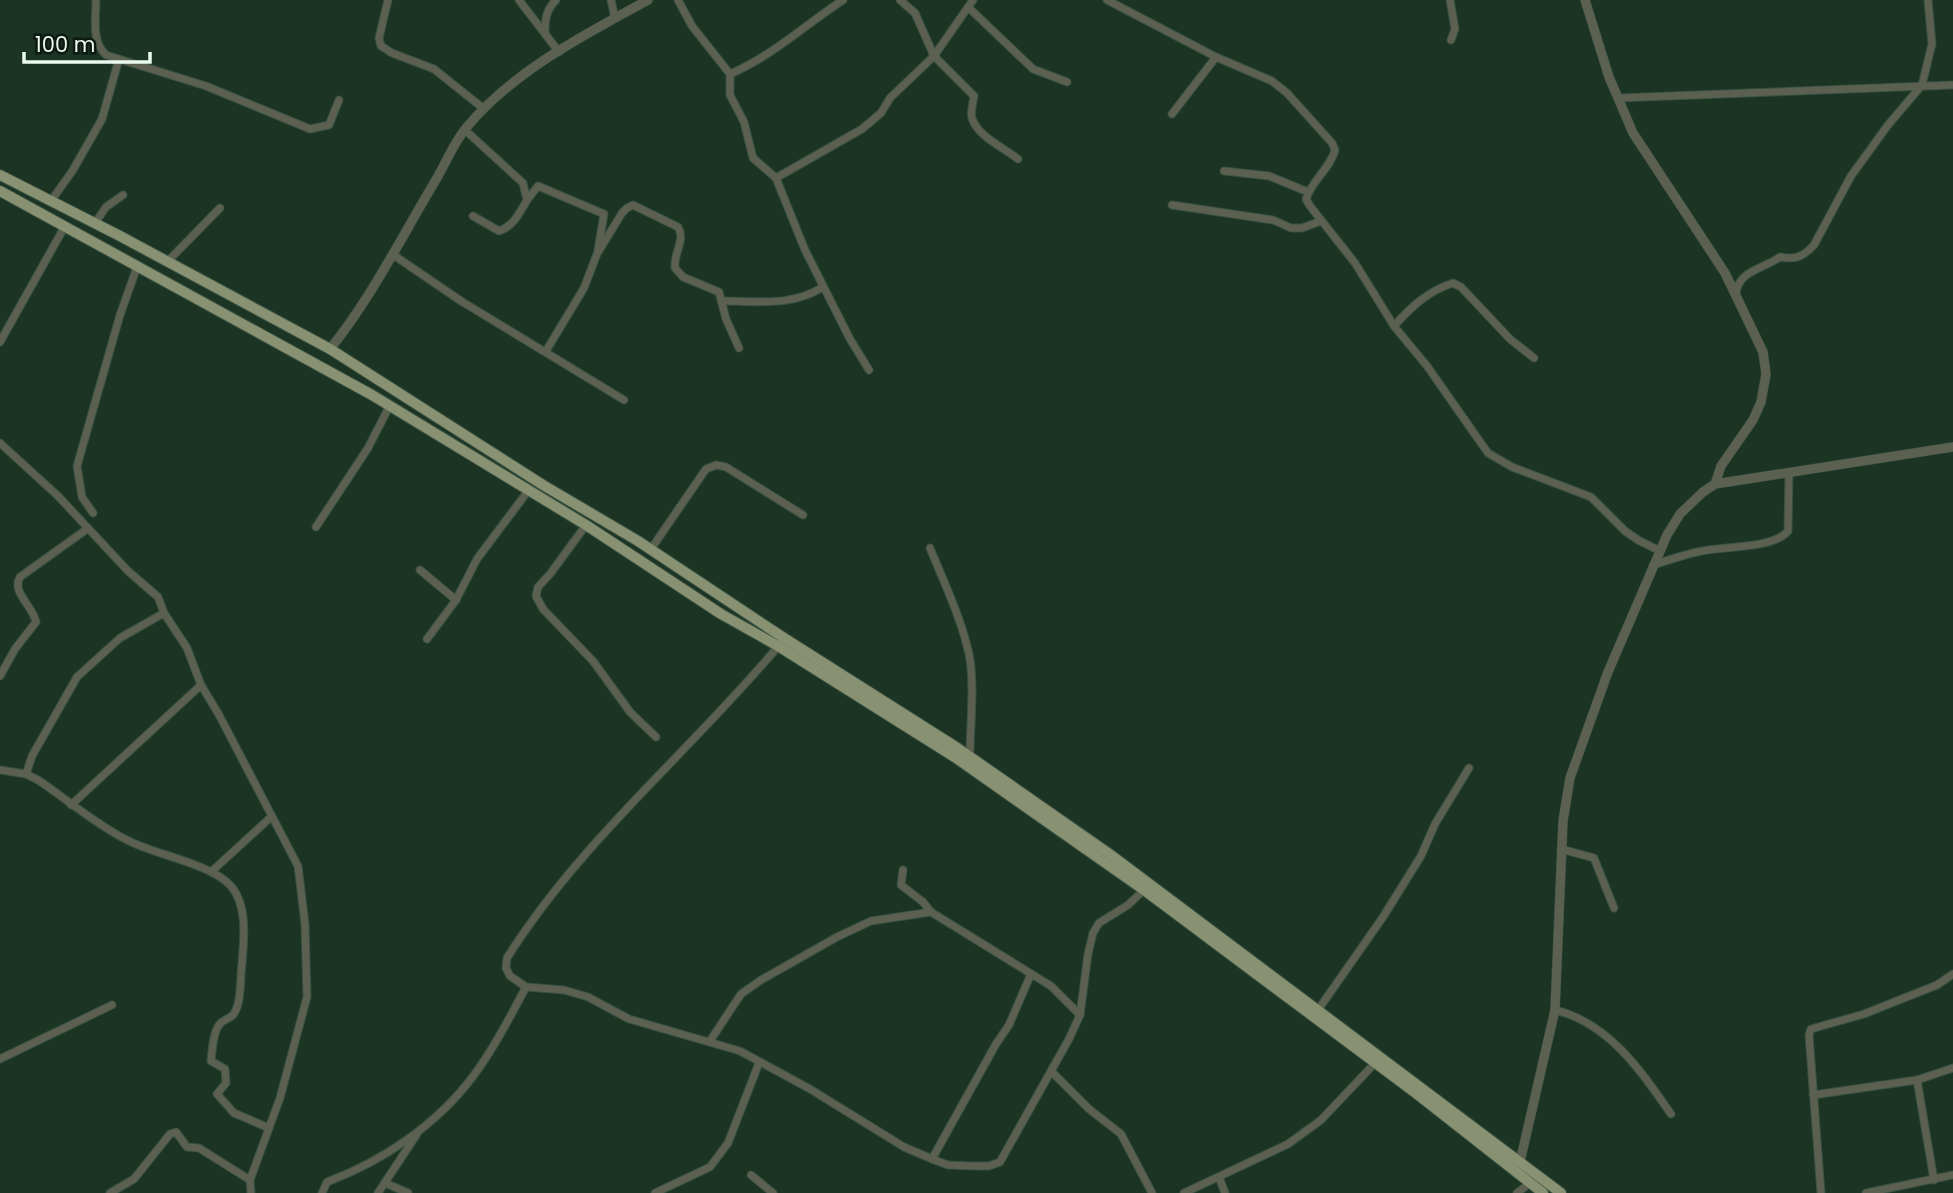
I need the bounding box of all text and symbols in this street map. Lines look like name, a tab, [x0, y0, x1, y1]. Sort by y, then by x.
scale bar	[24, 21, 150, 65]
text: 100 m	[35, 30, 95, 59]

